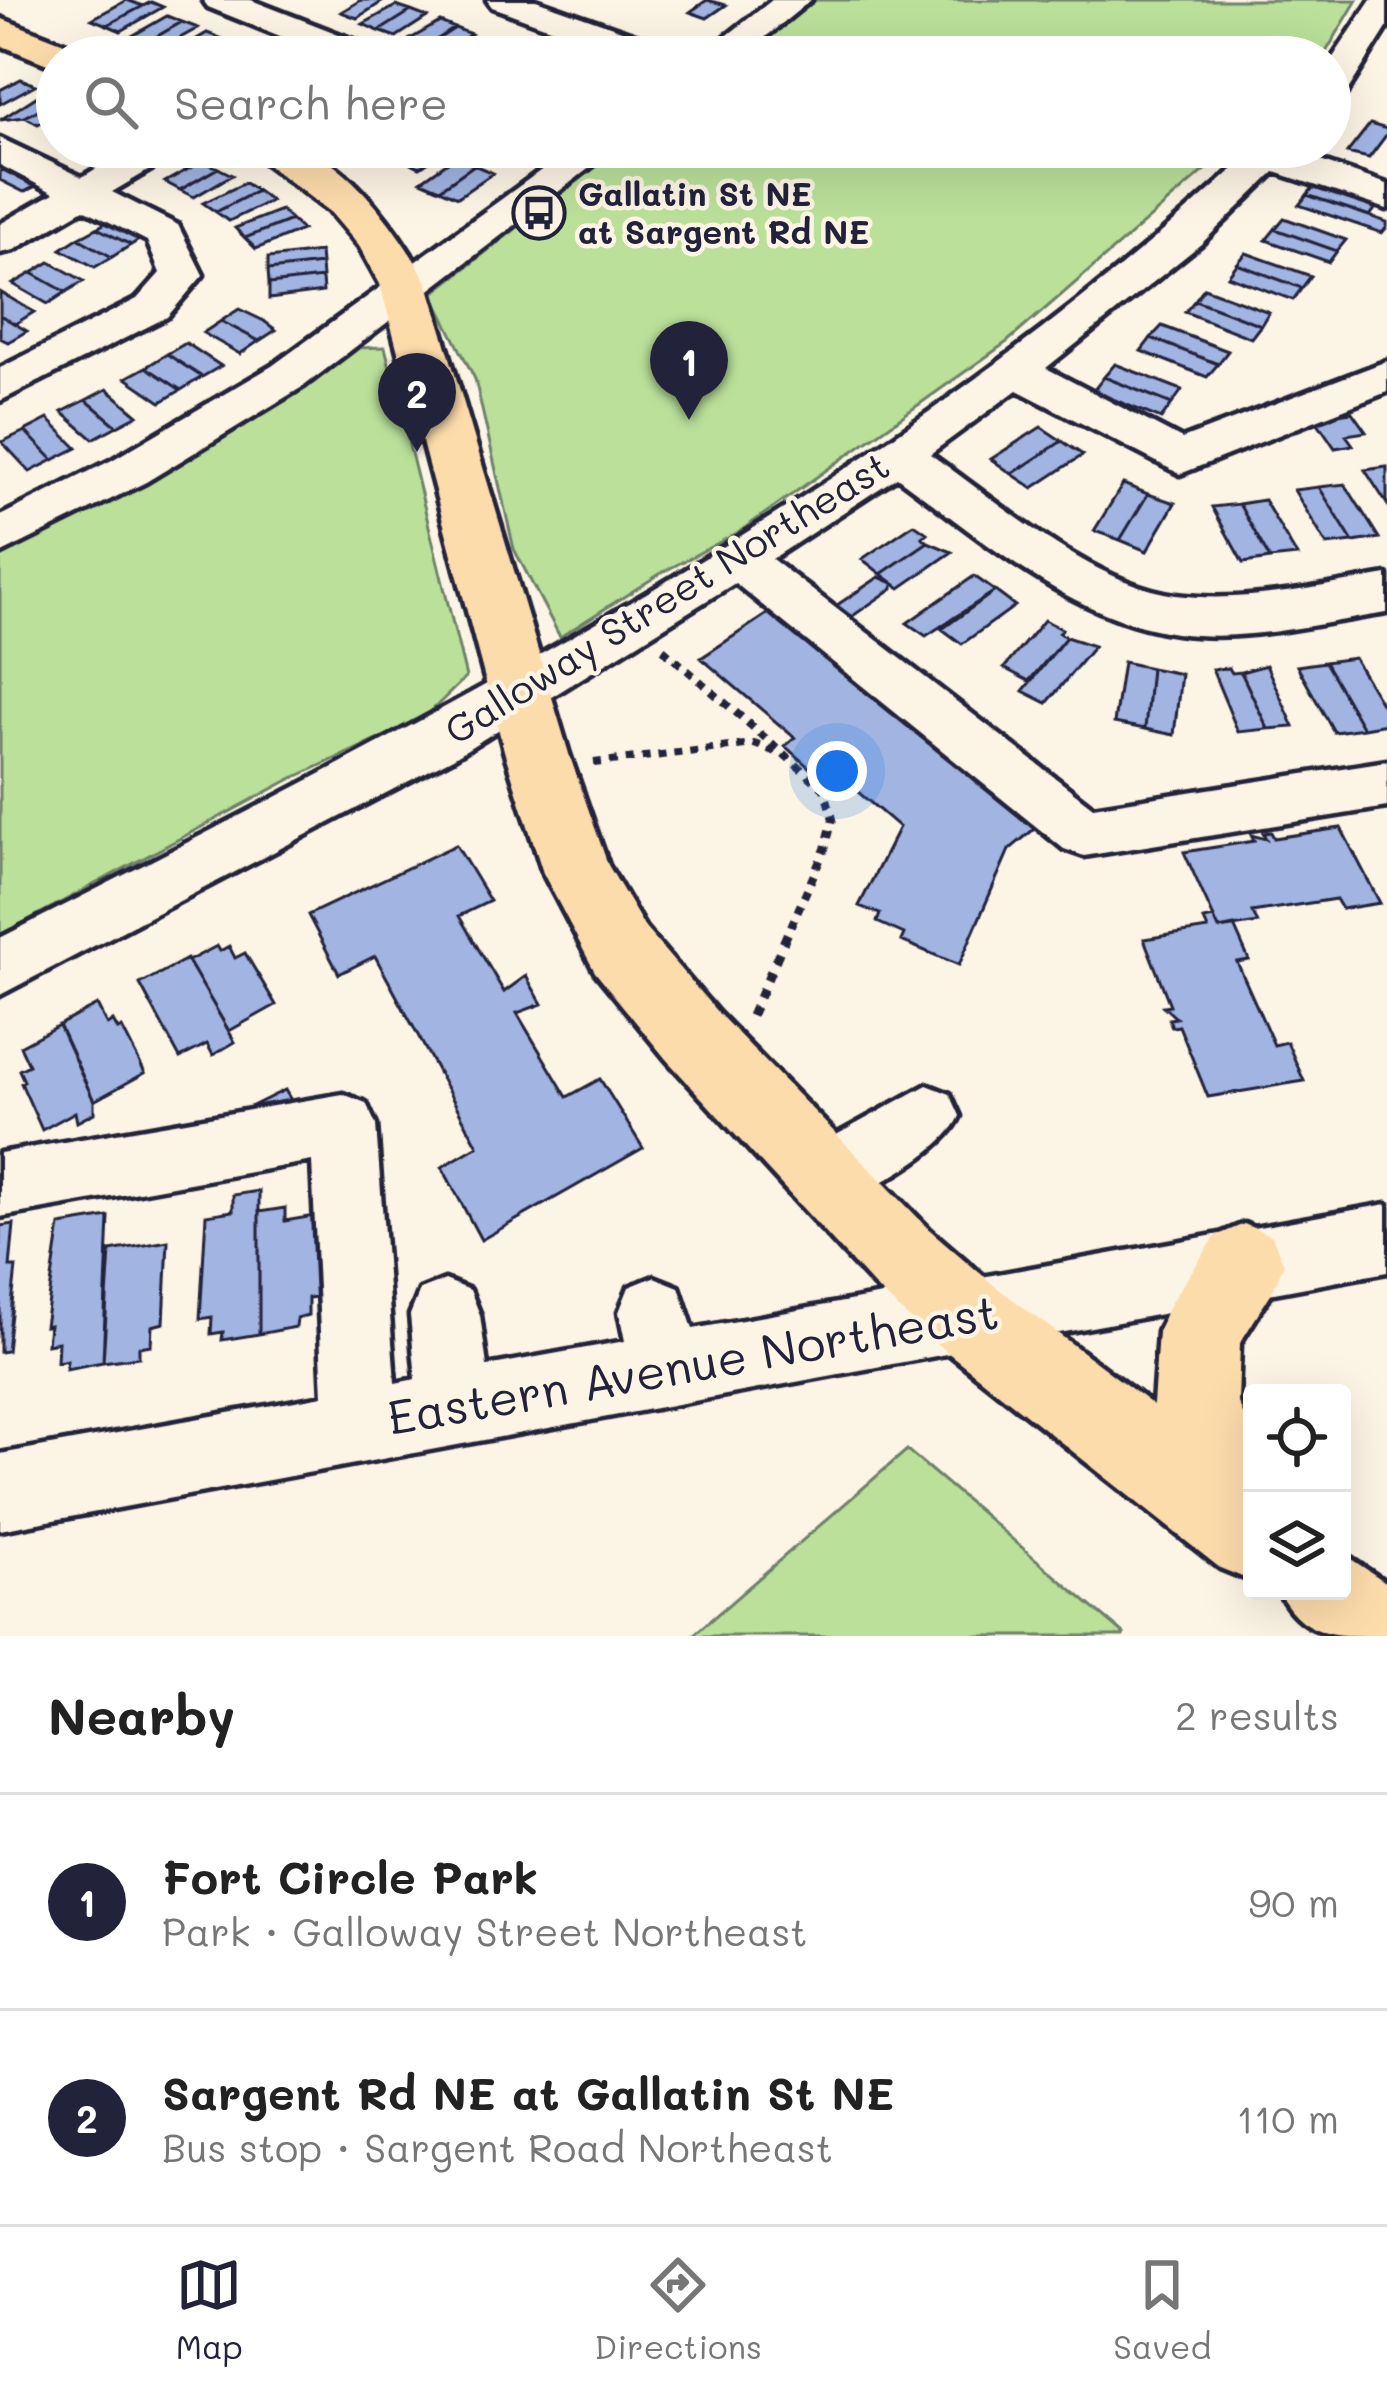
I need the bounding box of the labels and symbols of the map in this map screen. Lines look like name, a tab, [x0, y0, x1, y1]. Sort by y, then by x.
place label: Gallatin St NE at Sargent Rd NE	[578, 171, 870, 252]
bus stop icon: Gallatin St NE at Sargent Rd NE	[511, 185, 567, 241]
pin: 1	[650, 321, 728, 420]
pin: 2	[378, 353, 456, 452]
street label: Galloway Street Northeast	[434, 439, 898, 755]
your location	[807, 741, 867, 801]
street label: Eastern Avenue Northeast	[382, 1279, 1003, 1447]

